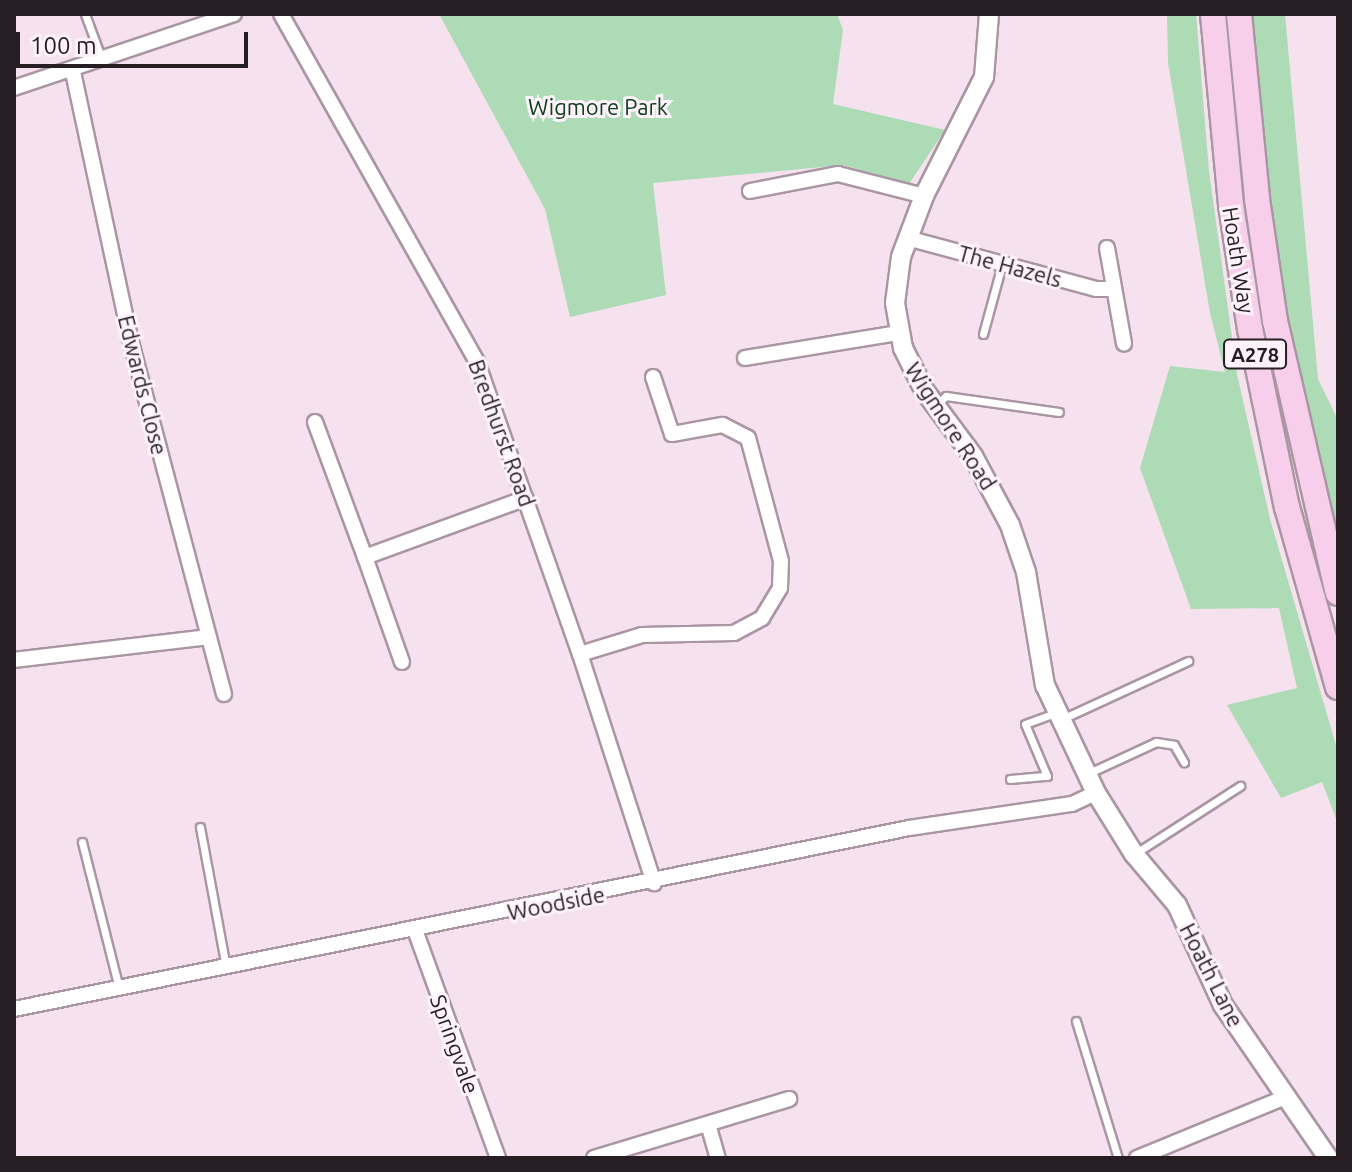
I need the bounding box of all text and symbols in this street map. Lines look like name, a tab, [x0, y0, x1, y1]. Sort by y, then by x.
scale bar	[20, 16, 252, 66]
text: 100 m	[30, 32, 97, 59]
park label: Wigmore Park	[528, 94, 668, 120]
street label: Hoath Way	[1218, 205, 1260, 315]
street label: The Hazels	[955, 240, 1065, 292]
street label: Edwards Close	[113, 312, 173, 458]
road number: A278	[1223, 338, 1287, 370]
street label: Bredhurst Road	[463, 356, 541, 510]
street label: Wigmore Road	[900, 357, 1002, 495]
street label: Woodside	[505, 881, 607, 925]
street label: Hoath Lane	[1175, 919, 1249, 1031]
street label: Springvale	[425, 991, 485, 1097]

